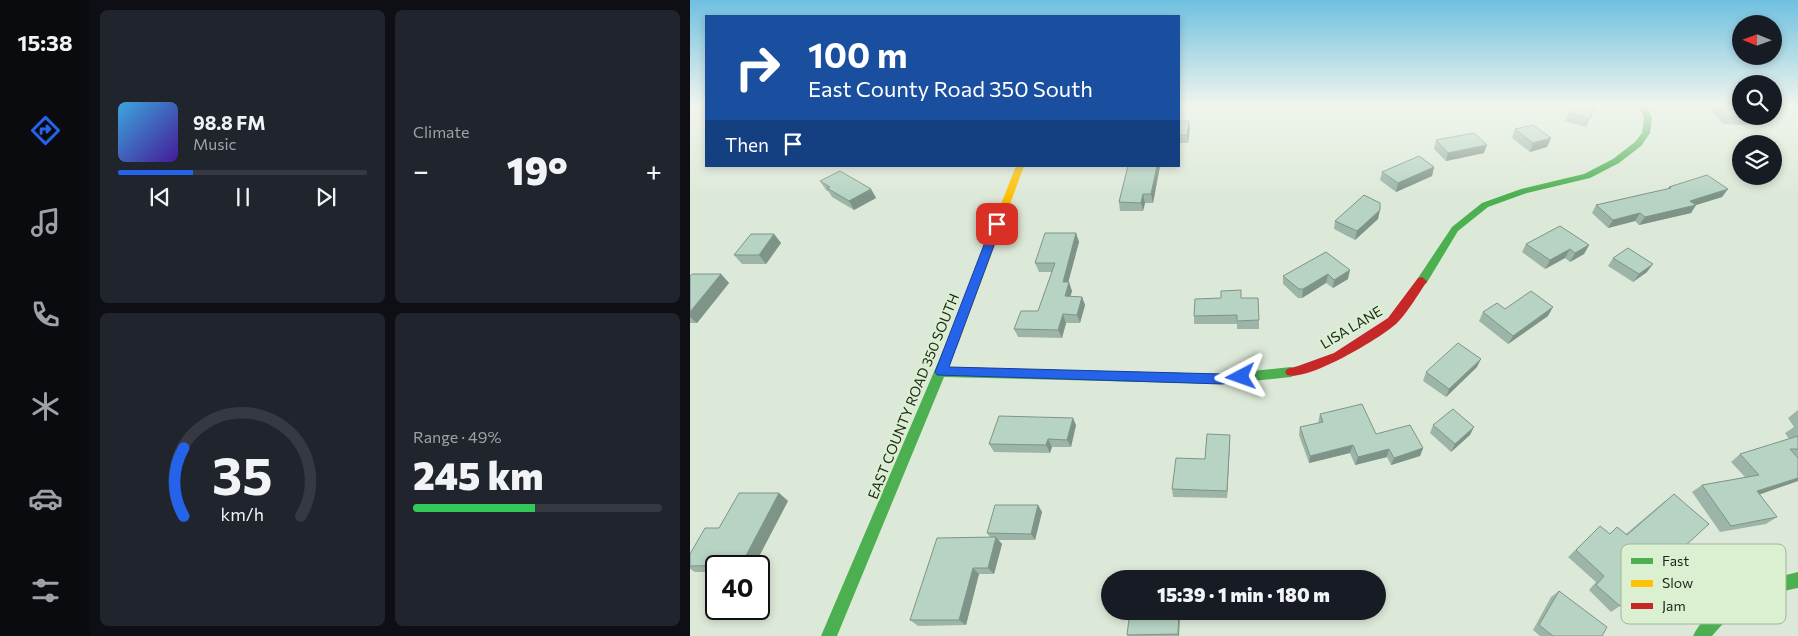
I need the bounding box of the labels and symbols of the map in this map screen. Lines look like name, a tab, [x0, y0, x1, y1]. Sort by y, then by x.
north arrow	[1732, 15, 1782, 65]
pin	[976, 203, 1018, 245]
street label: EAST COUNTY ROAD 350 SOUTH	[864, 291, 962, 501]
street label: LISA LANE	[1317, 302, 1385, 352]
position arrow	[1214, 350, 1266, 402]
legend	[1621, 544, 1786, 624]
text: Fast	[1662, 552, 1689, 569]
speed limit sign: 40	[705, 555, 770, 620]
text: Slow	[1662, 574, 1693, 591]
text: Jam	[1662, 597, 1686, 614]

